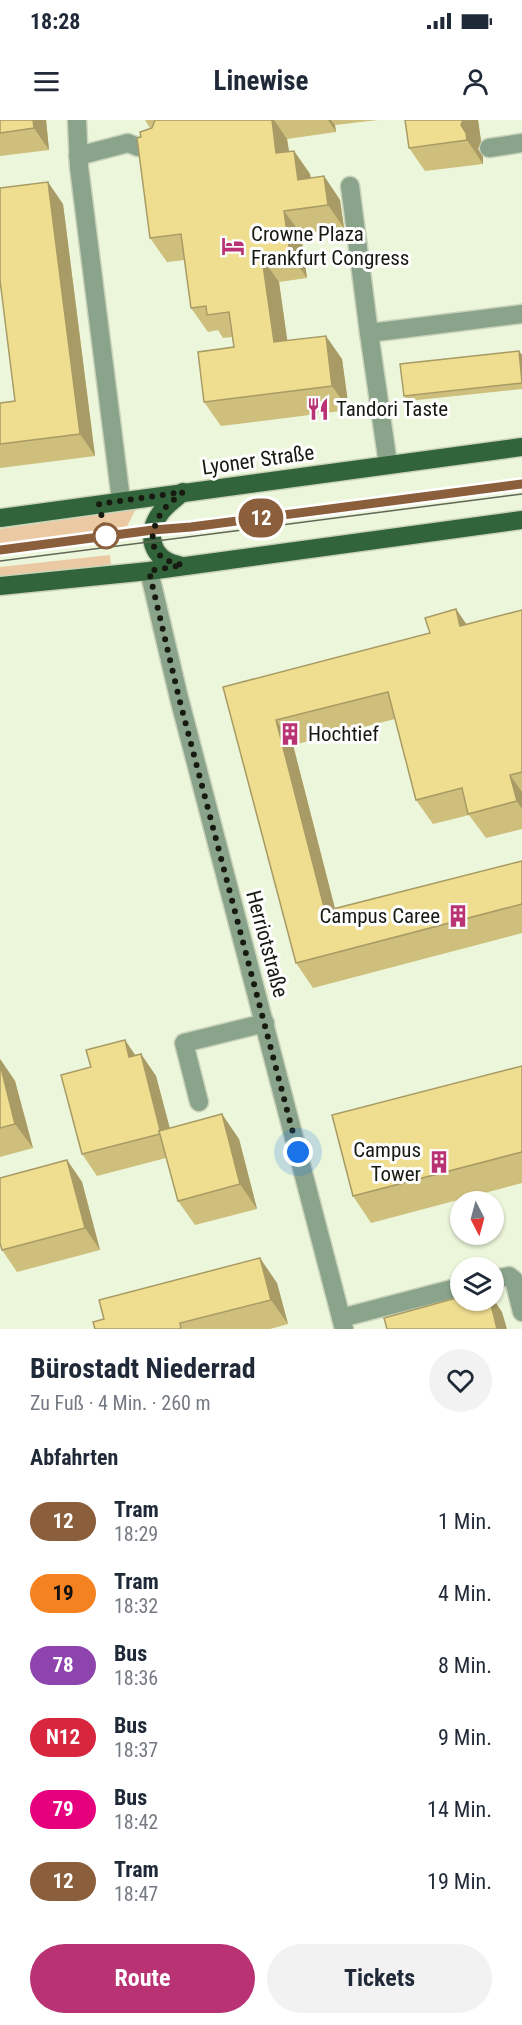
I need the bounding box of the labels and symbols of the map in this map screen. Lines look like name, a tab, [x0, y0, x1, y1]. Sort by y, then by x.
place label: Crowne Plaza Frankfurt Congress	[251, 222, 409, 270]
hotel icon: Crowne Plaza Frankfurt Congress	[220, 233, 246, 259]
restaurant icon: Tandori Taste	[305, 396, 331, 422]
place label: Tandori Taste	[336, 397, 448, 421]
street label: Lyoner Straße	[200, 440, 316, 480]
line badge: 12	[234, 498, 288, 538]
unlabelled marker	[93, 523, 119, 549]
building icon: Hochtief	[277, 721, 303, 747]
place label: Hochtief	[308, 722, 379, 746]
street label: Herriotstraße	[241, 888, 293, 1000]
building icon: Campus Caree	[445, 903, 471, 929]
place label: Campus Caree	[319, 904, 440, 928]
your location	[283, 1137, 313, 1167]
place label: Campus Tower	[353, 1138, 421, 1186]
building icon: Campus Tower	[426, 1149, 452, 1175]
north arrow	[450, 1191, 504, 1245]

